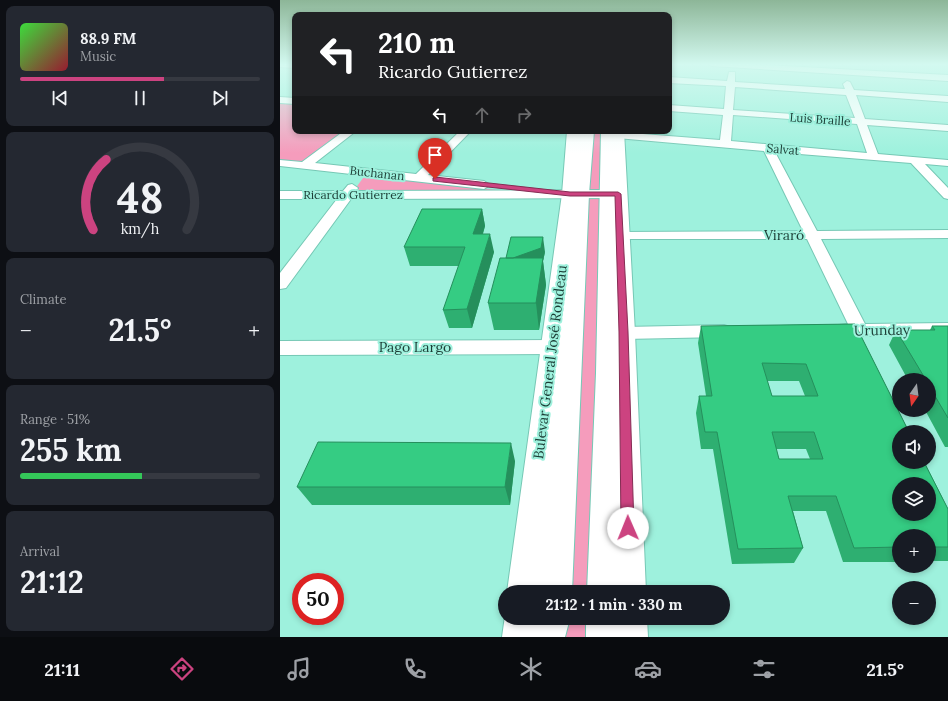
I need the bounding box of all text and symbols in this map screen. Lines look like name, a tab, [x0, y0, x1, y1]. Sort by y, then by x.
text: 210 m	[378, 25, 455, 61]
icon: left	[312, 28, 364, 80]
text: 88.9 FM	[80, 29, 136, 48]
text: Music	[80, 48, 116, 65]
text: Ricardo Gutierrez	[378, 60, 528, 83]
icon: previous	[49, 87, 71, 109]
icon: pause	[129, 87, 151, 109]
icon: next	[209, 87, 231, 109]
icon: left	[429, 104, 451, 126]
icon: ahead	[471, 104, 493, 126]
icon: right	[513, 104, 535, 126]
street label: Luis Braille	[789, 109, 852, 129]
pin	[418, 138, 452, 179]
street label: Salvat	[766, 140, 800, 158]
icon: arrive	[424, 144, 446, 166]
street label: Buchanan	[349, 163, 405, 183]
text: 48	[117, 171, 163, 224]
street label: Ricardo Gutierrez	[303, 187, 403, 202]
text: km/h	[121, 220, 160, 239]
street label: Viraró	[763, 226, 804, 244]
street label: Bulevar General José Rondeau	[529, 264, 571, 460]
text: Climate	[20, 291, 67, 308]
text: 21.5°	[109, 311, 171, 349]
text: −	[20, 316, 32, 344]
text: +	[248, 316, 260, 344]
street label: Urunday	[854, 320, 911, 339]
street label: Pago Largo	[379, 338, 451, 356]
north arrow	[892, 373, 936, 417]
map controls	[892, 373, 936, 625]
text: Range · 51%	[20, 411, 90, 428]
button: sound	[892, 425, 936, 469]
text: 255 km	[20, 431, 122, 469]
button: layers	[892, 477, 936, 521]
position arrow	[607, 507, 649, 549]
button: +	[892, 529, 936, 573]
text: Arrival	[20, 543, 60, 560]
text: 21:12	[20, 563, 84, 601]
speed limit sign: 50	[292, 573, 344, 625]
button: −	[892, 581, 936, 625]
text: 21:12 · 1 min · 330 m	[546, 595, 682, 614]
icon: directions	[168, 655, 196, 683]
icon: music	[285, 655, 313, 683]
icon: phone	[401, 655, 429, 683]
icon: climate	[517, 655, 545, 683]
icon: car	[634, 655, 662, 683]
icon: filters	[750, 655, 778, 683]
text: 21:11	[44, 658, 80, 681]
text: 21.5°	[866, 658, 904, 681]

